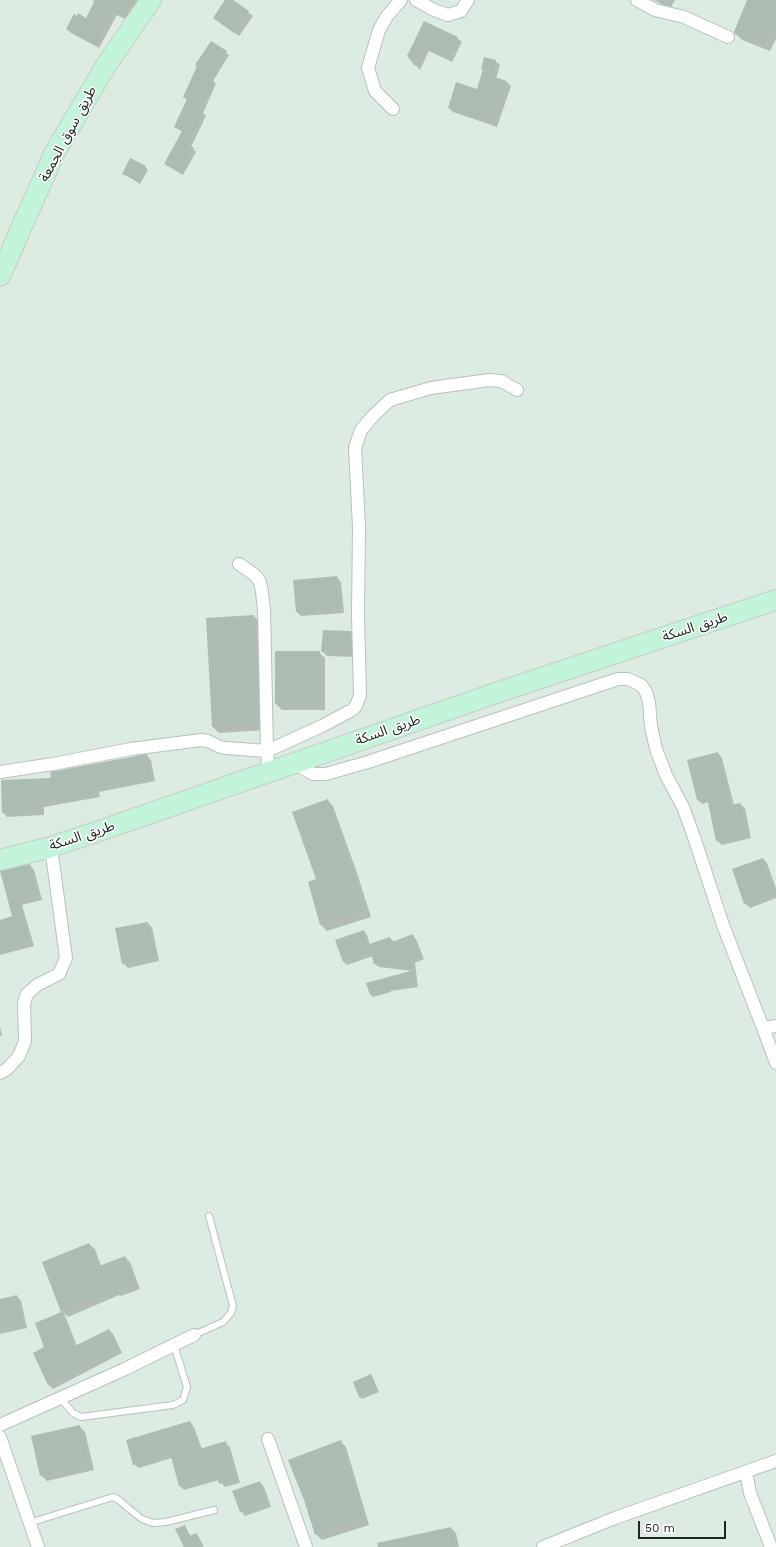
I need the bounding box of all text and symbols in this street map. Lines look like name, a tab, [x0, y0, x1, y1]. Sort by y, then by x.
street label: طريق سوق الجمعة	[36, 83, 100, 185]
street label: طريق السكة	[660, 609, 730, 645]
street label: طريق السكة	[353, 711, 423, 749]
street label: طريق السكة	[47, 818, 117, 854]
scale bar	[640, 1513, 728, 1539]
text: 50 m	[645, 1521, 675, 1535]

